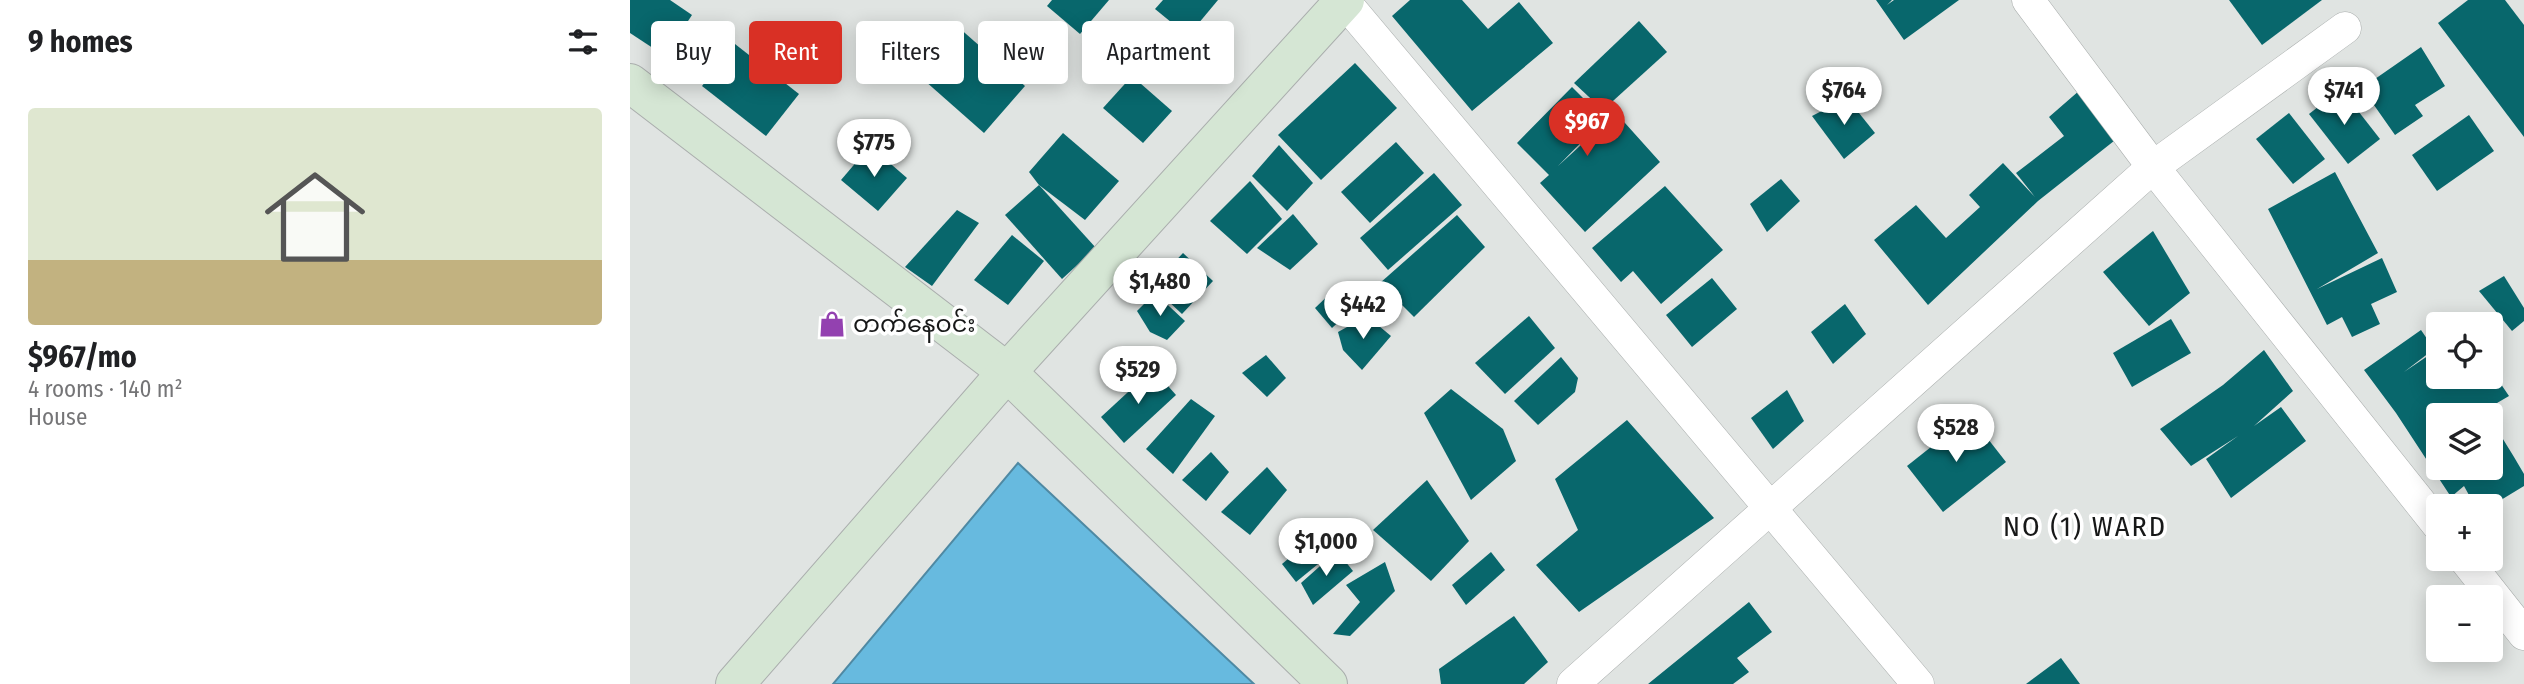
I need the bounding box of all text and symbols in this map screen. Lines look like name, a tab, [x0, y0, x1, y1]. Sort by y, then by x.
chip: Buy	[651, 21, 735, 84]
chip: Rent	[749, 21, 842, 84]
chip: Filters	[856, 21, 964, 84]
chip: New	[978, 21, 1068, 84]
chip: Apartment	[1082, 21, 1234, 84]
icon: filters	[564, 23, 602, 61]
text: 9 homes	[28, 24, 133, 60]
pin: $764	[1803, 68, 1885, 127]
pin: $741	[2303, 68, 2385, 127]
text: $764	[1822, 76, 1866, 104]
text: $741	[2324, 76, 2364, 104]
pin: $967	[1546, 99, 1628, 158]
text: $967	[1565, 107, 1609, 135]
pin: $775	[833, 120, 915, 179]
text: $775	[853, 128, 895, 156]
icon: home	[252, 154, 378, 280]
pin: $1,480	[1103, 258, 1217, 318]
text: $1,480	[1129, 267, 1191, 295]
pin: $442	[1322, 282, 1404, 341]
text: $442	[1340, 290, 1386, 318]
place label: တက်နေဝင်း	[853, 308, 976, 343]
shop icon: တက်နေဝင်း	[817, 309, 847, 339]
map controls	[2426, 312, 2503, 662]
button: locate	[2426, 312, 2503, 389]
text: $967/mo	[28, 339, 137, 375]
pin: $529	[1097, 346, 1179, 406]
text: $529	[1116, 355, 1160, 383]
text: 4 rooms · 140 m²	[28, 375, 183, 403]
text: House	[28, 403, 87, 431]
button: layers	[2426, 403, 2503, 480]
pin: $528	[1915, 405, 1997, 464]
text: $528	[1933, 413, 1979, 441]
button: +	[2426, 494, 2503, 571]
district label: NO (1) WARD	[2003, 510, 2167, 543]
pin: $1,000	[1269, 518, 1383, 578]
text: $1,000	[1295, 527, 1357, 555]
button: −	[2426, 585, 2503, 662]

